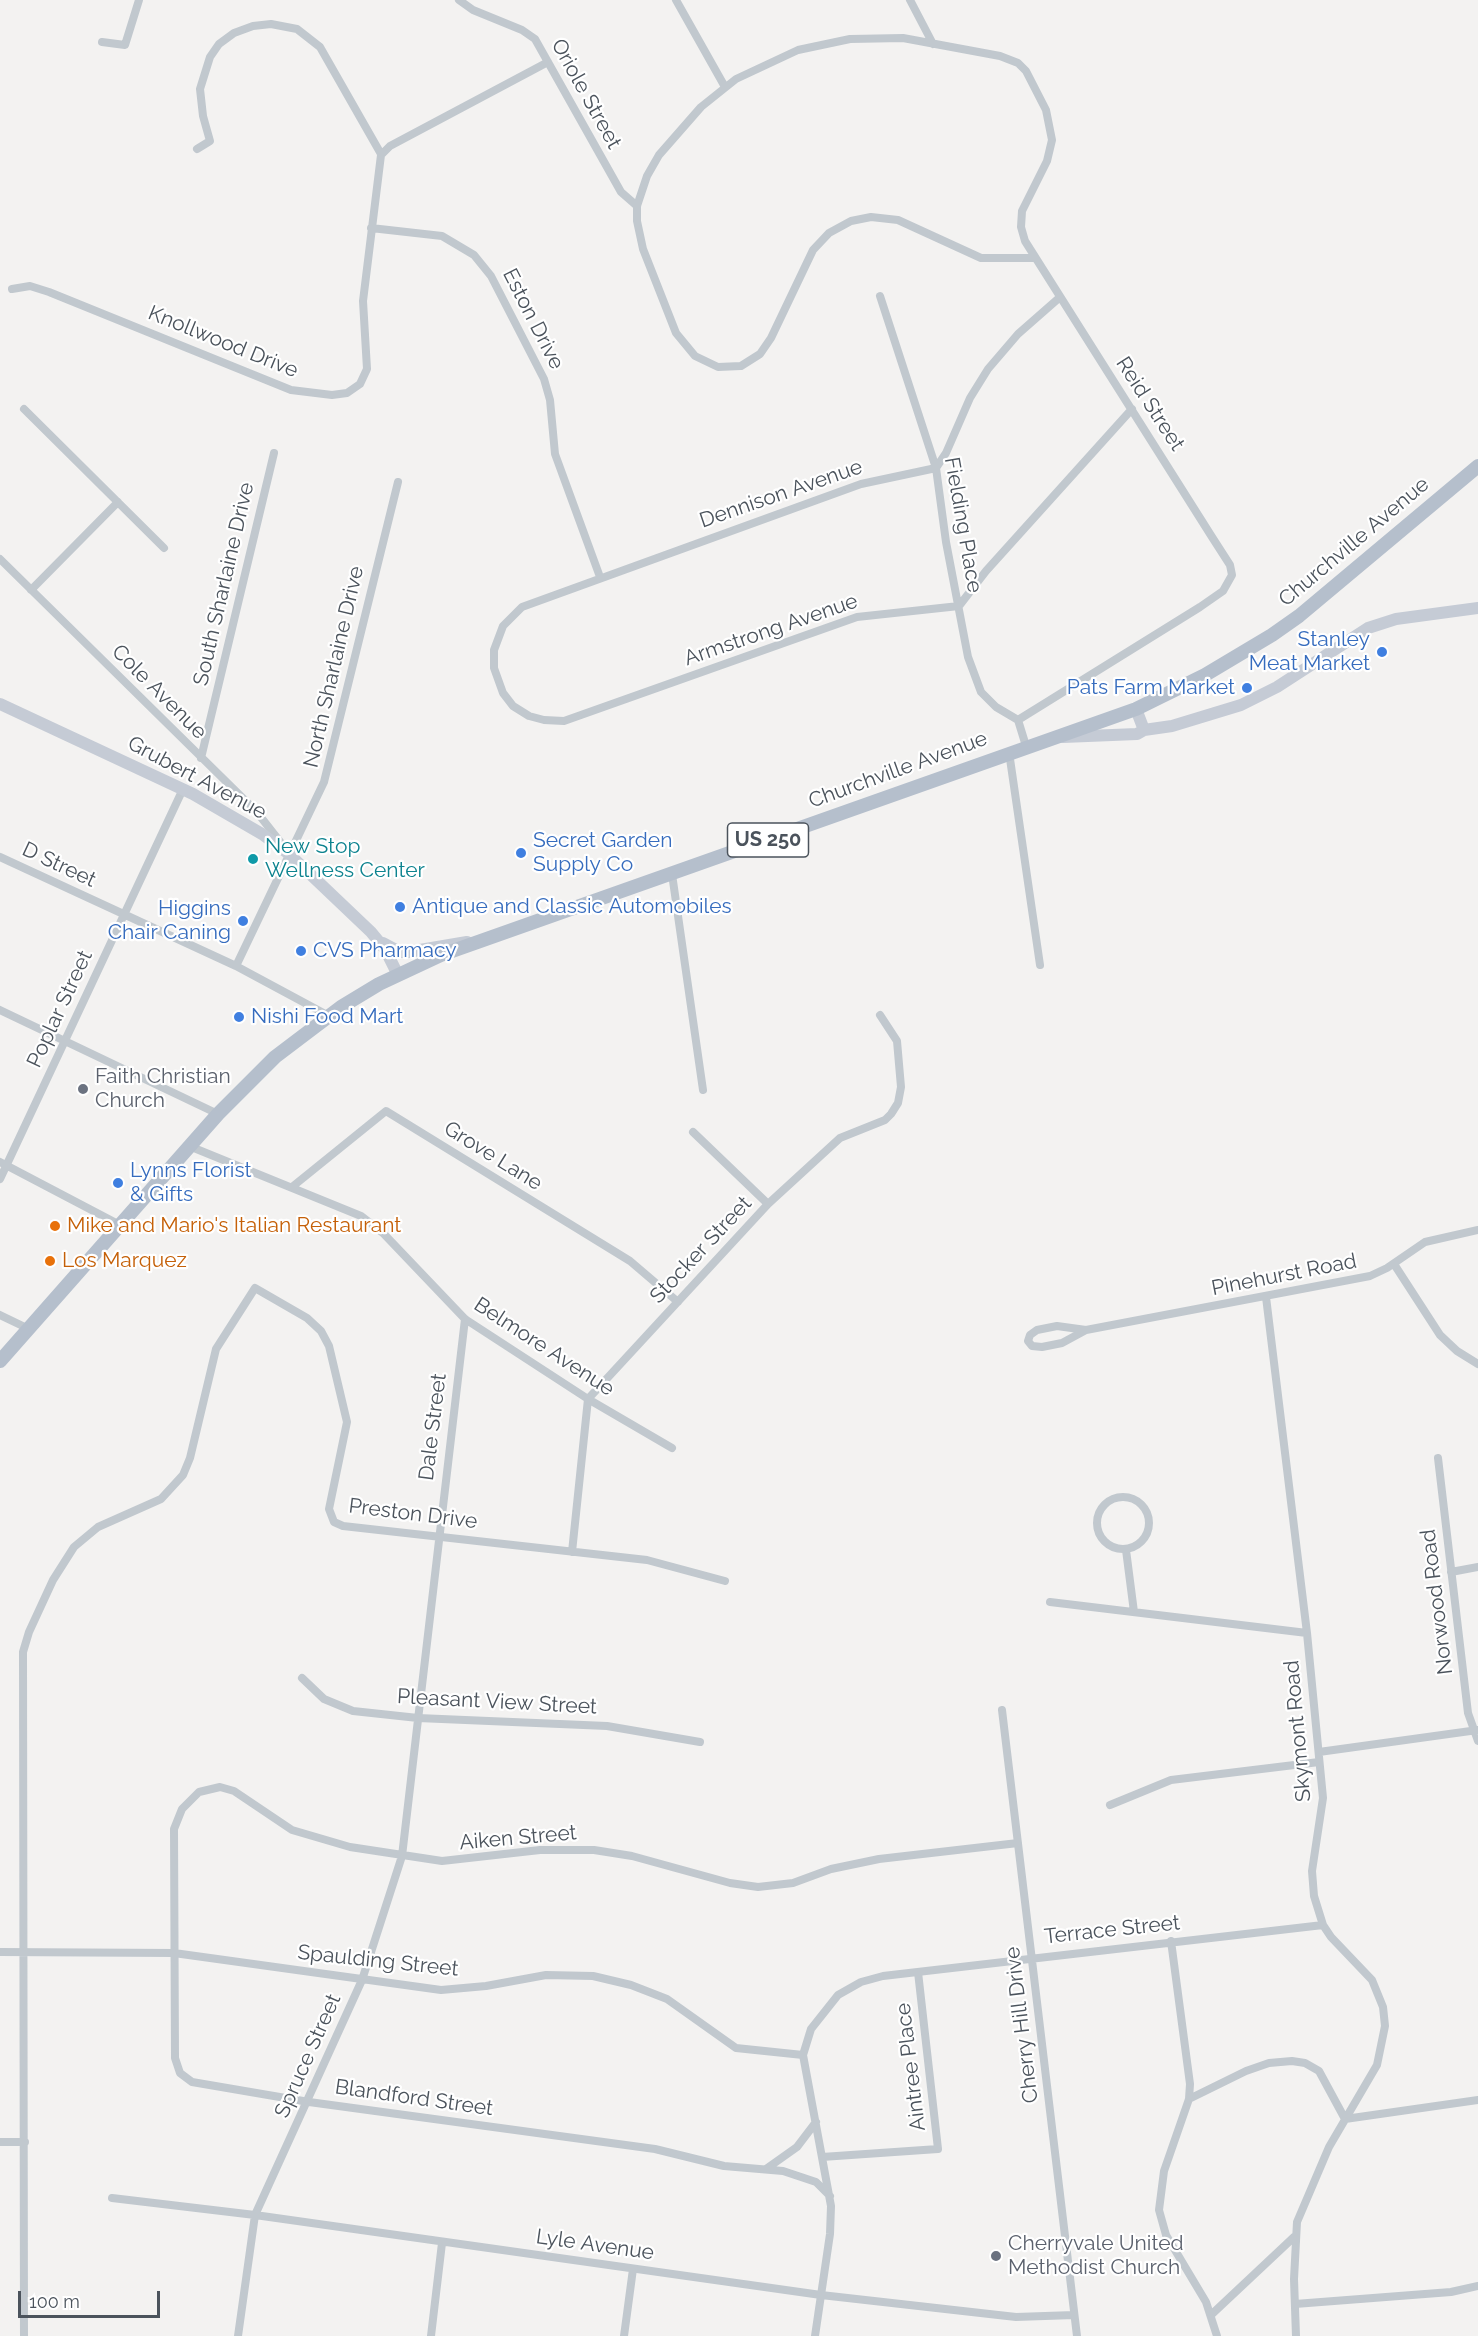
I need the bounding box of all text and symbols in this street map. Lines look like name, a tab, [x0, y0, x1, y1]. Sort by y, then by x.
street label: Oriole Street	[545, 35, 627, 153]
street label: Eston Drive	[497, 264, 569, 374]
street label: Knollwood Drive	[144, 300, 302, 384]
street label: Reid Street	[1110, 352, 1190, 456]
street label: Dennison Avenue	[696, 454, 866, 534]
street label: Fielding Place	[939, 455, 987, 595]
street label: Churchville Avenue	[1274, 472, 1434, 612]
street label: South Sharlaine Drive	[188, 480, 260, 688]
street label: North Sharlaine Drive	[299, 564, 369, 770]
street label: Armstrong Avenue	[681, 588, 861, 672]
place label: Stanley Meat Market	[1249, 627, 1370, 677]
street label: Cole Avenue	[106, 639, 212, 745]
marker: Stanley Meat Market	[1375, 645, 1389, 659]
place label: Pats Farm Market	[1067, 675, 1235, 701]
marker: Pats Farm Market	[1240, 681, 1254, 695]
street label: Churchville Avenue	[805, 726, 991, 814]
street label: Grubert Avenue	[123, 731, 271, 825]
road number: US 250	[728, 823, 808, 857]
place label: Secret Garden Supply Co	[533, 828, 672, 878]
place label: New Stop Wellness Center	[265, 834, 425, 884]
street label: D Street	[18, 837, 100, 893]
marker: Secret Garden Supply Co	[514, 846, 528, 860]
marker: New Stop Wellness Center	[246, 852, 260, 866]
place label: Antique and Classic Automobiles	[412, 894, 732, 920]
place label: Higgins Chair Caning	[108, 896, 231, 946]
marker: Antique and Classic Automobiles	[393, 900, 407, 914]
marker: Higgins Chair Caning	[236, 914, 250, 928]
place label: CVS Pharmacy	[313, 938, 457, 964]
marker: CVS Pharmacy	[294, 944, 308, 958]
street label: Poplar Street	[22, 946, 98, 1072]
place label: Nishi Food Mart	[251, 1004, 403, 1030]
marker: Nishi Food Mart	[232, 1010, 246, 1024]
place label: Faith Christian Church	[95, 1064, 231, 1114]
marker: Faith Christian Church	[76, 1082, 90, 1096]
street label: Grove Lane	[439, 1116, 547, 1196]
place label: Lynns Florist & Gifts	[130, 1158, 252, 1208]
marker: Lynns Florist & Gifts	[111, 1176, 125, 1190]
street label: Stocker Street	[645, 1191, 757, 1309]
place label: Mike and Mario's Italian Restaurant	[67, 1213, 401, 1239]
marker: Mike and Mario's Italian Restaurant	[48, 1219, 62, 1233]
place label: Los Marquez	[62, 1248, 187, 1274]
street label: Pinehurst Road	[1209, 1249, 1359, 1301]
marker: Los Marquez	[43, 1254, 57, 1268]
street label: Belmore Avenue	[469, 1292, 619, 1402]
street label: Dale Street	[414, 1372, 452, 1482]
street label: Preston Drive	[347, 1494, 479, 1534]
street label: Norwood Road	[1416, 1528, 1458, 1676]
street label: Skymont Road	[1279, 1659, 1317, 1803]
street label: Pleasant View Street	[396, 1684, 598, 1720]
street label: Aiken Street	[458, 1820, 578, 1856]
street label: Terrace Street	[1043, 1910, 1181, 1950]
street label: Spaulding Street	[296, 1940, 460, 1982]
street label: Cherry Hill Drive	[1000, 1945, 1044, 2105]
street label: Spruce Street	[269, 1990, 347, 2122]
street label: Aintree Place	[891, 2001, 931, 2133]
street label: Blandford Street	[333, 2074, 495, 2122]
street label: Lyle Avenue	[534, 2224, 656, 2266]
place label: Cherryvale United Methodist Church	[1008, 2231, 1184, 2281]
marker: Cherryvale United Methodist Church	[989, 2249, 1003, 2263]
scale bar	[21, 2279, 164, 2317]
text: 100 m	[29, 2291, 80, 2312]

